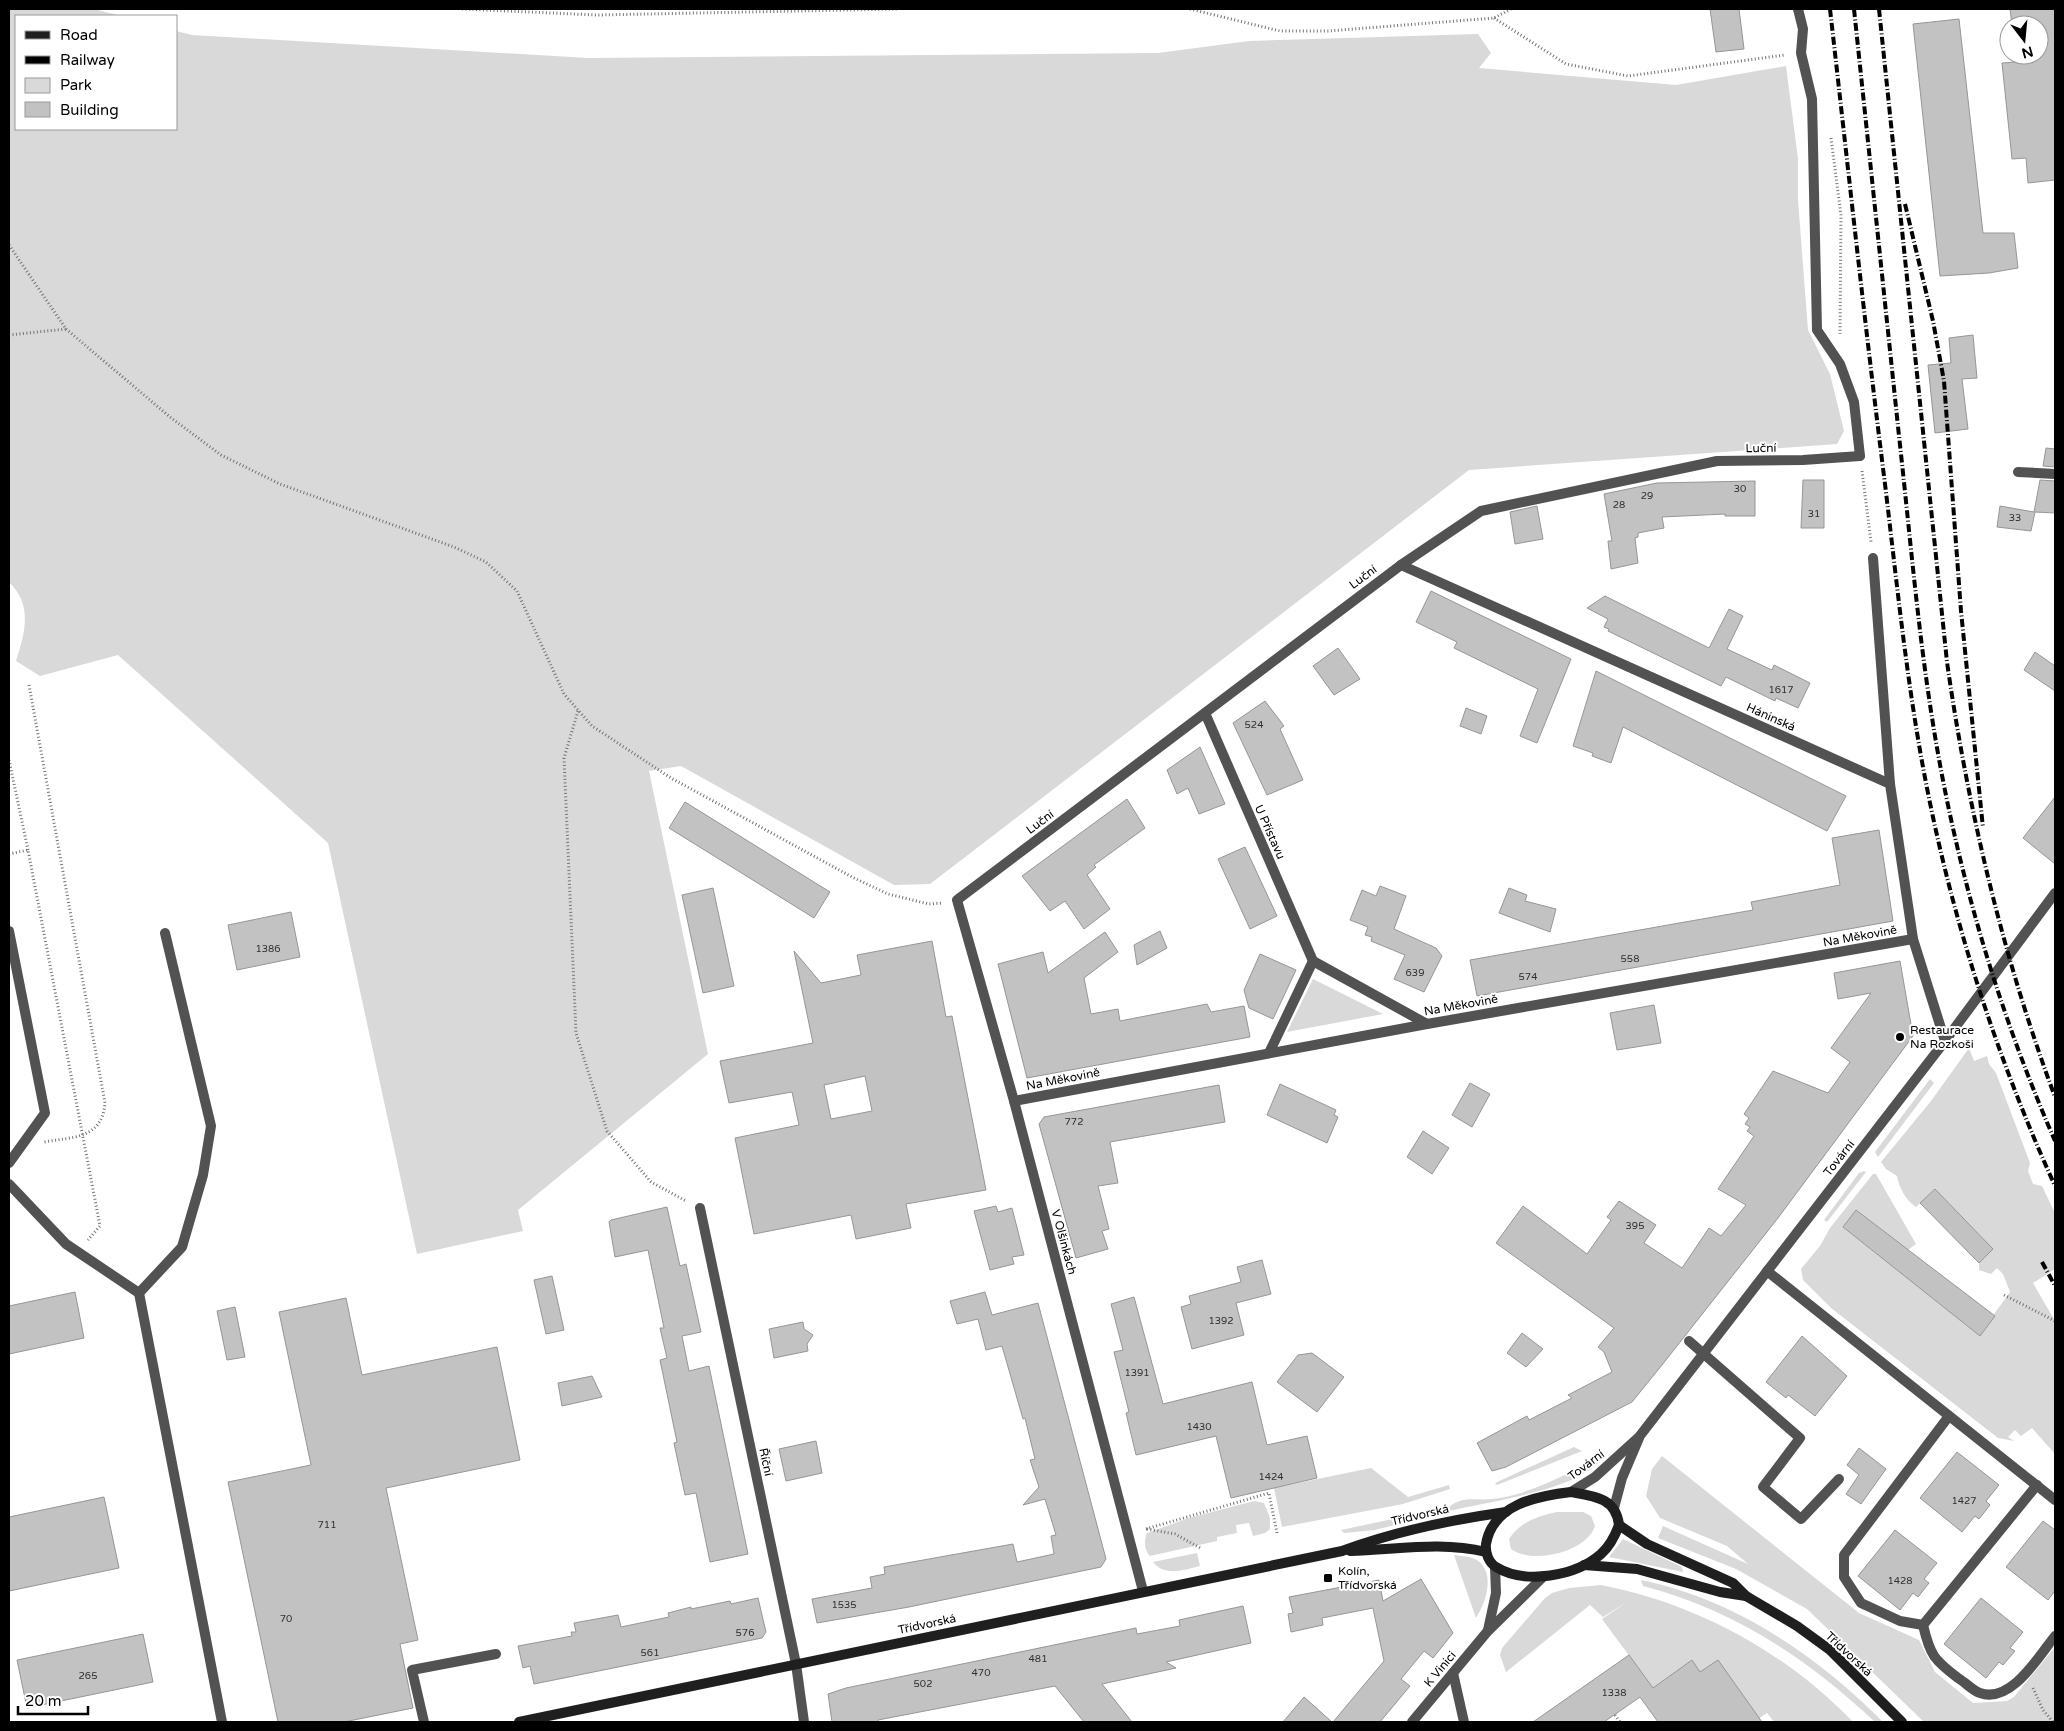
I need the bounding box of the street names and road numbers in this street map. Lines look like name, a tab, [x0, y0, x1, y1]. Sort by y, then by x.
street label: Luční	[1745, 441, 1777, 455]
street label: Luční	[1346, 562, 1380, 592]
street label: Háninská	[1744, 700, 1798, 734]
street label: U Přístavu	[1252, 802, 1288, 862]
street label: Luční	[1023, 807, 1057, 837]
street label: Na Měkovině	[1822, 923, 1898, 949]
street label: Na Měkovině	[1423, 992, 1499, 1018]
street label: Na Měkovině	[1025, 1065, 1101, 1093]
street label: Tovární	[1821, 1137, 1857, 1179]
street label: V Olšinkách	[1049, 1208, 1079, 1276]
street label: Říční	[756, 1447, 776, 1477]
street label: Tovární	[1565, 1447, 1607, 1483]
street label: Třídvorská	[1390, 1502, 1450, 1528]
street label: Třídvorská	[897, 1611, 957, 1637]
street label: Třídvorská	[1823, 1629, 1875, 1679]
street label: K Vinici	[1421, 1648, 1459, 1690]

